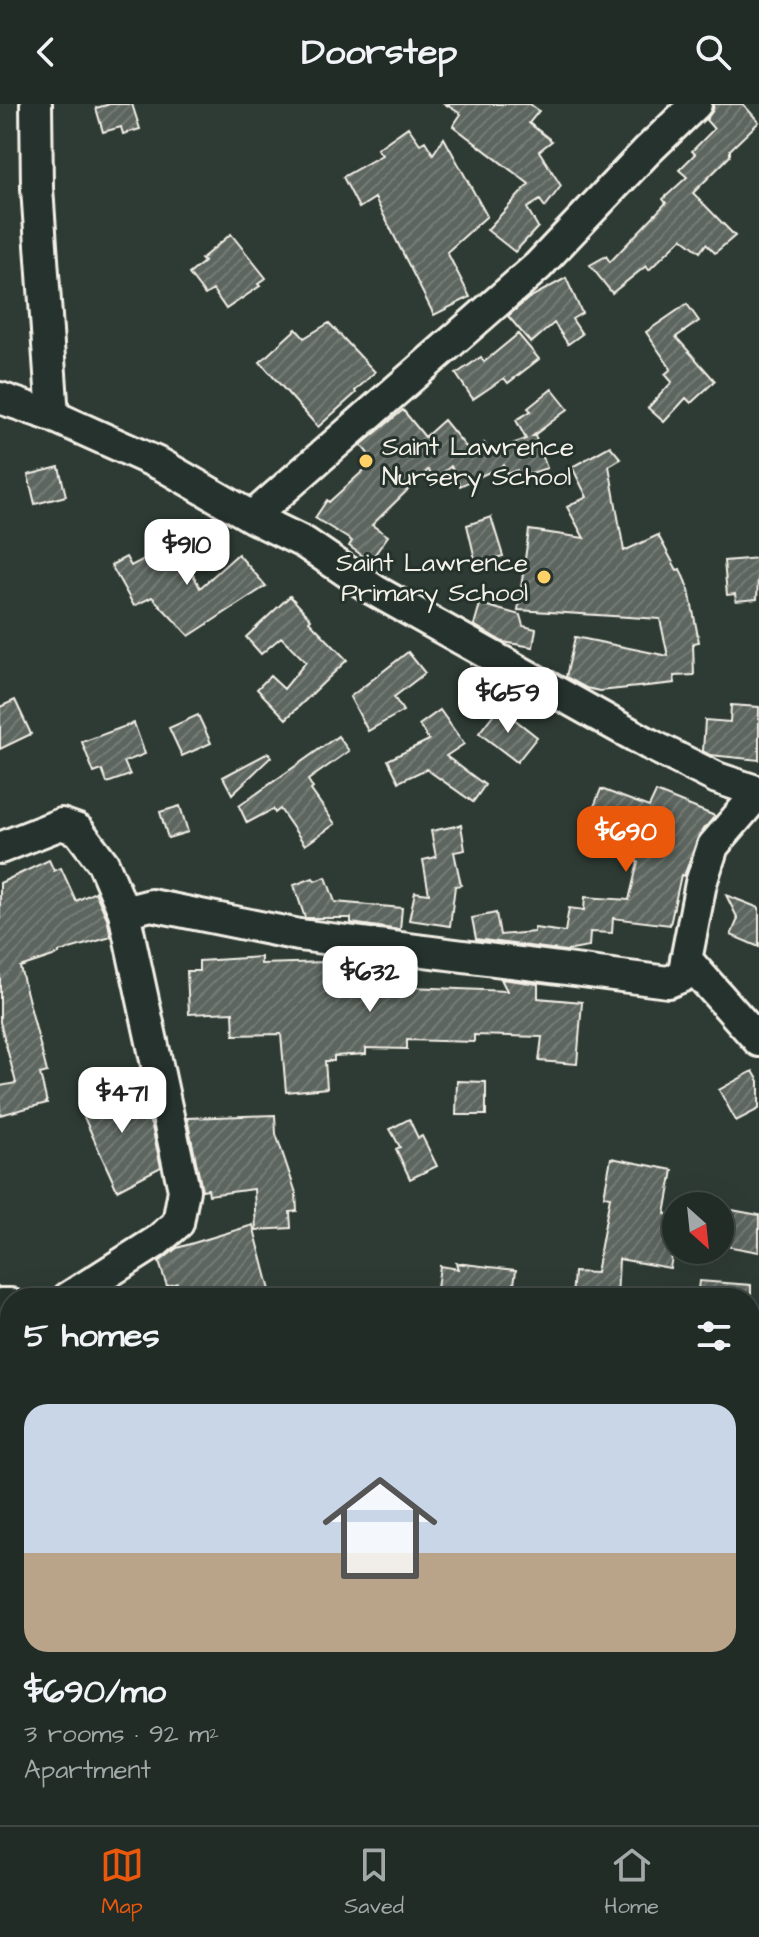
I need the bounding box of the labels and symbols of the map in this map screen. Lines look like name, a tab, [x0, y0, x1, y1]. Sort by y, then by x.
place label: Saint Lawrence Nursery School	[382, 429, 574, 497]
marker: Saint Lawrence Nursery School	[357, 452, 375, 470]
pin: $910	[140, 519, 234, 587]
place label: Saint Lawrence Primary School	[336, 545, 528, 613]
marker: Saint Lawrence Primary School	[535, 568, 553, 586]
pin: $659	[461, 667, 555, 735]
pin: $690	[579, 806, 673, 874]
pin: $632	[323, 946, 417, 1014]
pin: $471	[75, 1067, 169, 1135]
north arrow	[662, 1192, 734, 1264]

